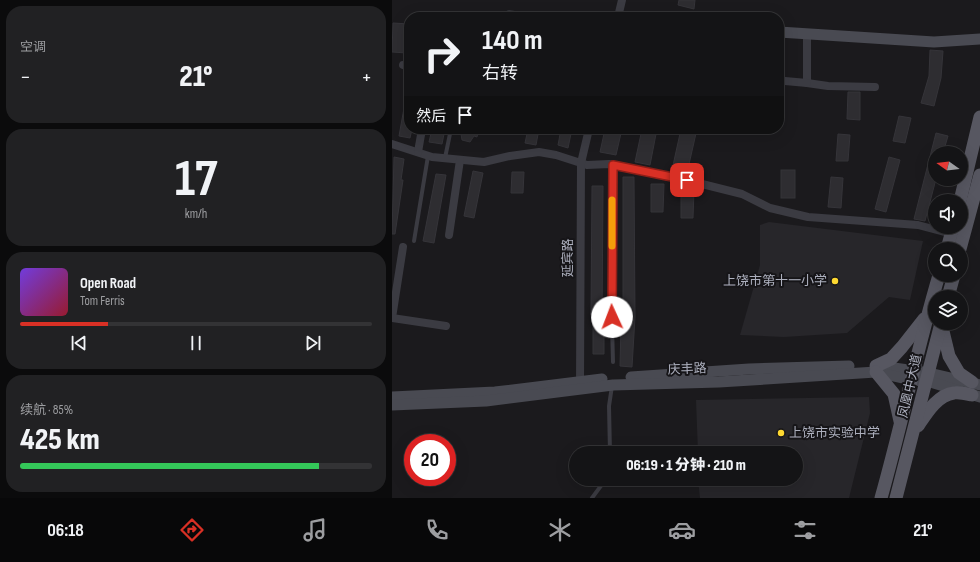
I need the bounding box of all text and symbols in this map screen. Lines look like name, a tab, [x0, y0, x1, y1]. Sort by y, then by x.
text: 140 m	[482, 24, 543, 57]
icon: right	[416, 28, 468, 80]
text: 空调	[20, 39, 46, 55]
text: 21°	[179, 59, 213, 95]
text: 右转	[482, 63, 518, 84]
text: −	[20, 64, 31, 91]
text: +	[361, 64, 372, 91]
icon: arrive	[454, 104, 476, 126]
text: 然后	[416, 107, 446, 126]
north arrow	[928, 146, 968, 186]
map controls	[928, 146, 968, 330]
text: 17	[175, 148, 217, 211]
pin	[670, 163, 704, 197]
icon: arrive	[676, 169, 698, 191]
button: sound	[928, 194, 968, 234]
text: km/h	[185, 206, 207, 222]
street label: 延宾路	[560, 238, 576, 278]
button: search	[928, 242, 968, 282]
place label: 上饶市第十一小学	[723, 273, 827, 289]
text: Open Road	[80, 274, 136, 293]
marker: 上饶市第十一小学	[830, 276, 840, 286]
button: layers	[928, 290, 968, 330]
text: Tom Ferris	[80, 293, 125, 309]
position arrow	[591, 296, 633, 338]
icon: previous	[68, 332, 90, 354]
icon: pause	[185, 332, 207, 354]
icon: next	[302, 332, 324, 354]
street label: 凤凰中大道	[895, 353, 925, 419]
street label: 庆丰路	[667, 360, 707, 378]
text: 续航 · 85%	[20, 402, 73, 418]
text: 425 km	[20, 422, 100, 458]
place label: 上饶市实验中学	[789, 425, 880, 441]
marker: 上饶市实验中学	[776, 428, 786, 438]
speed limit sign: 20	[404, 434, 456, 486]
text: 06:19 · 1 分钟 · 210 m	[626, 456, 746, 475]
icon: directions	[178, 516, 206, 544]
icon: music	[301, 516, 329, 544]
icon: phone	[423, 516, 451, 544]
icon: climate	[546, 516, 574, 544]
icon: car	[668, 516, 696, 544]
icon: filters	[791, 516, 819, 544]
text: 06:18	[47, 520, 84, 541]
text: 21°	[913, 520, 933, 541]

